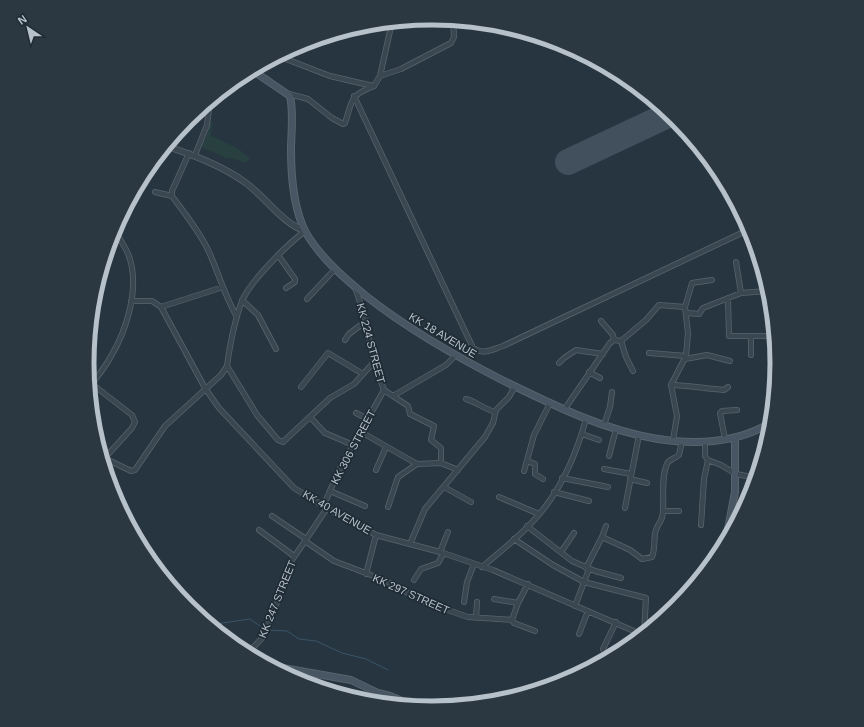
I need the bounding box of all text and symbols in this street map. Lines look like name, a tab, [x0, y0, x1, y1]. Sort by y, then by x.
north arrow	[8, 8, 48, 48]
text: N	[16, 13, 29, 27]
street label: KK 224 STREET	[355, 302, 388, 385]
street label: KK 18 AVENUE	[407, 310, 479, 360]
street label: KK 306 STREET	[328, 408, 378, 486]
street label: KK 40 AVENUE	[301, 488, 373, 536]
street label: KK 247 STREET	[256, 558, 298, 640]
street label: KK 297 STREET	[371, 572, 451, 616]

